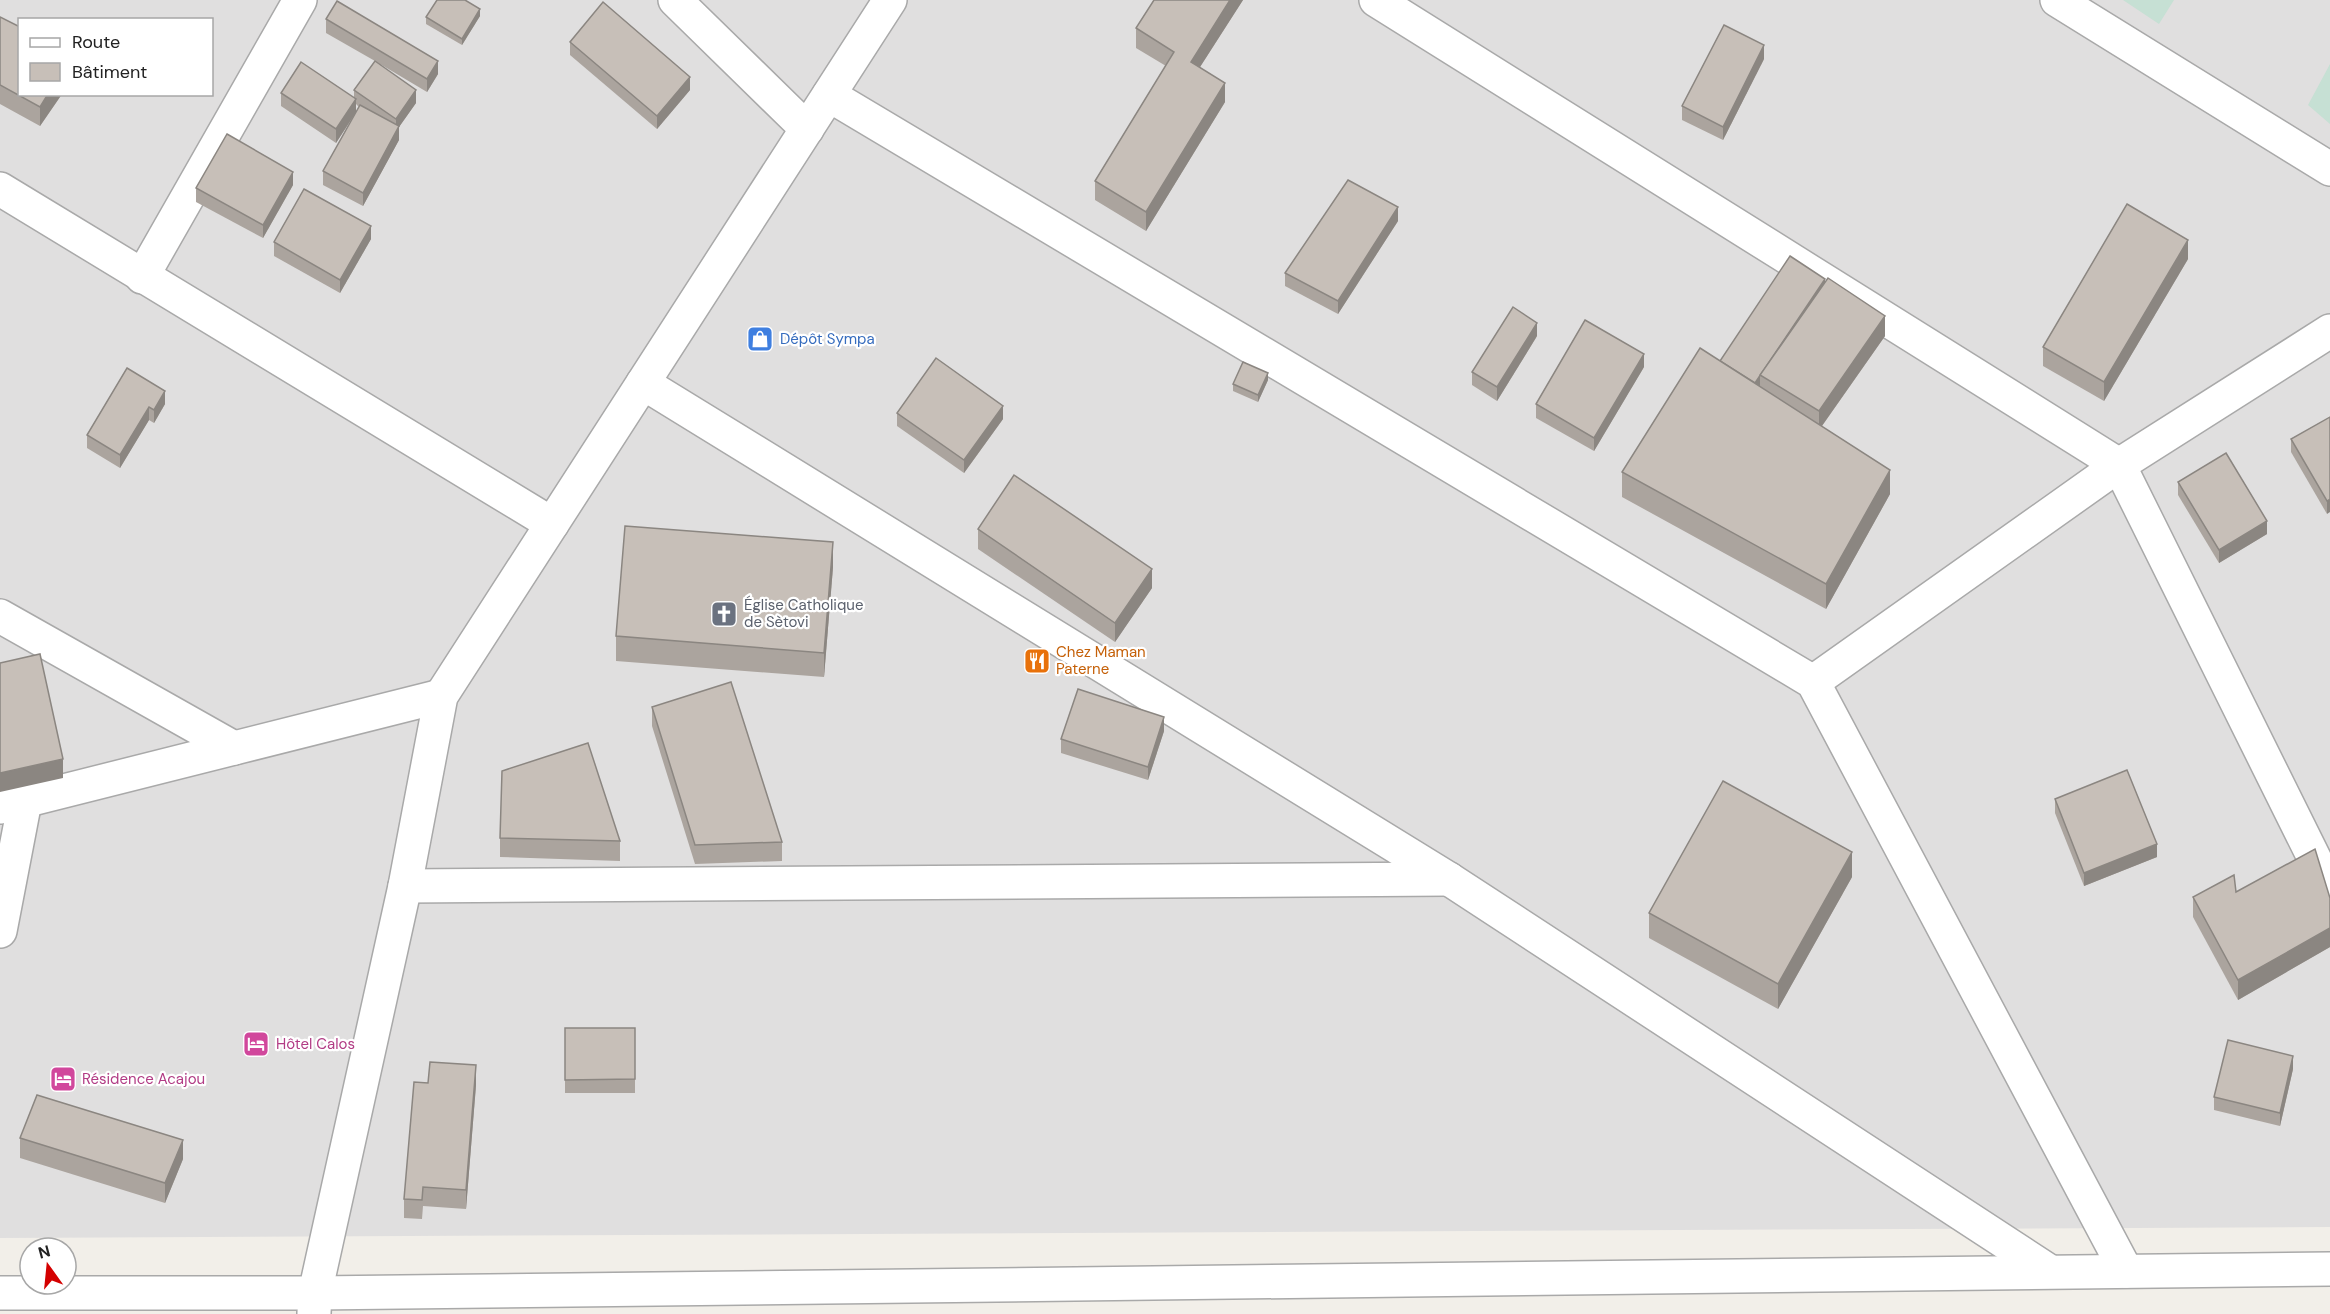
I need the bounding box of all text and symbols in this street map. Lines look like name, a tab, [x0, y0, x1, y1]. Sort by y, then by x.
legend	[18, 18, 213, 96]
text: Route	[72, 30, 120, 54]
text: Bâtiment	[72, 60, 147, 84]
shop icon: Dépôt Sympa	[745, 324, 775, 354]
place label: Dépôt Sympa	[780, 329, 875, 349]
place label: Église Catholique de Sètovi	[744, 595, 863, 632]
church icon: Église Catholique de Sètovi	[709, 599, 739, 629]
place label: Chez Maman Paterne	[1056, 642, 1146, 679]
restaurant icon: Chez Maman Paterne	[1022, 646, 1052, 676]
hotel icon: Hôtel Calos	[241, 1029, 271, 1059]
place label: Hôtel Calos	[276, 1034, 355, 1054]
hotel icon: Résidence Acajou	[48, 1064, 78, 1094]
place label: Résidence Acajou	[82, 1069, 205, 1089]
north arrow	[18, 1236, 78, 1296]
text: N	[36, 1240, 53, 1264]

